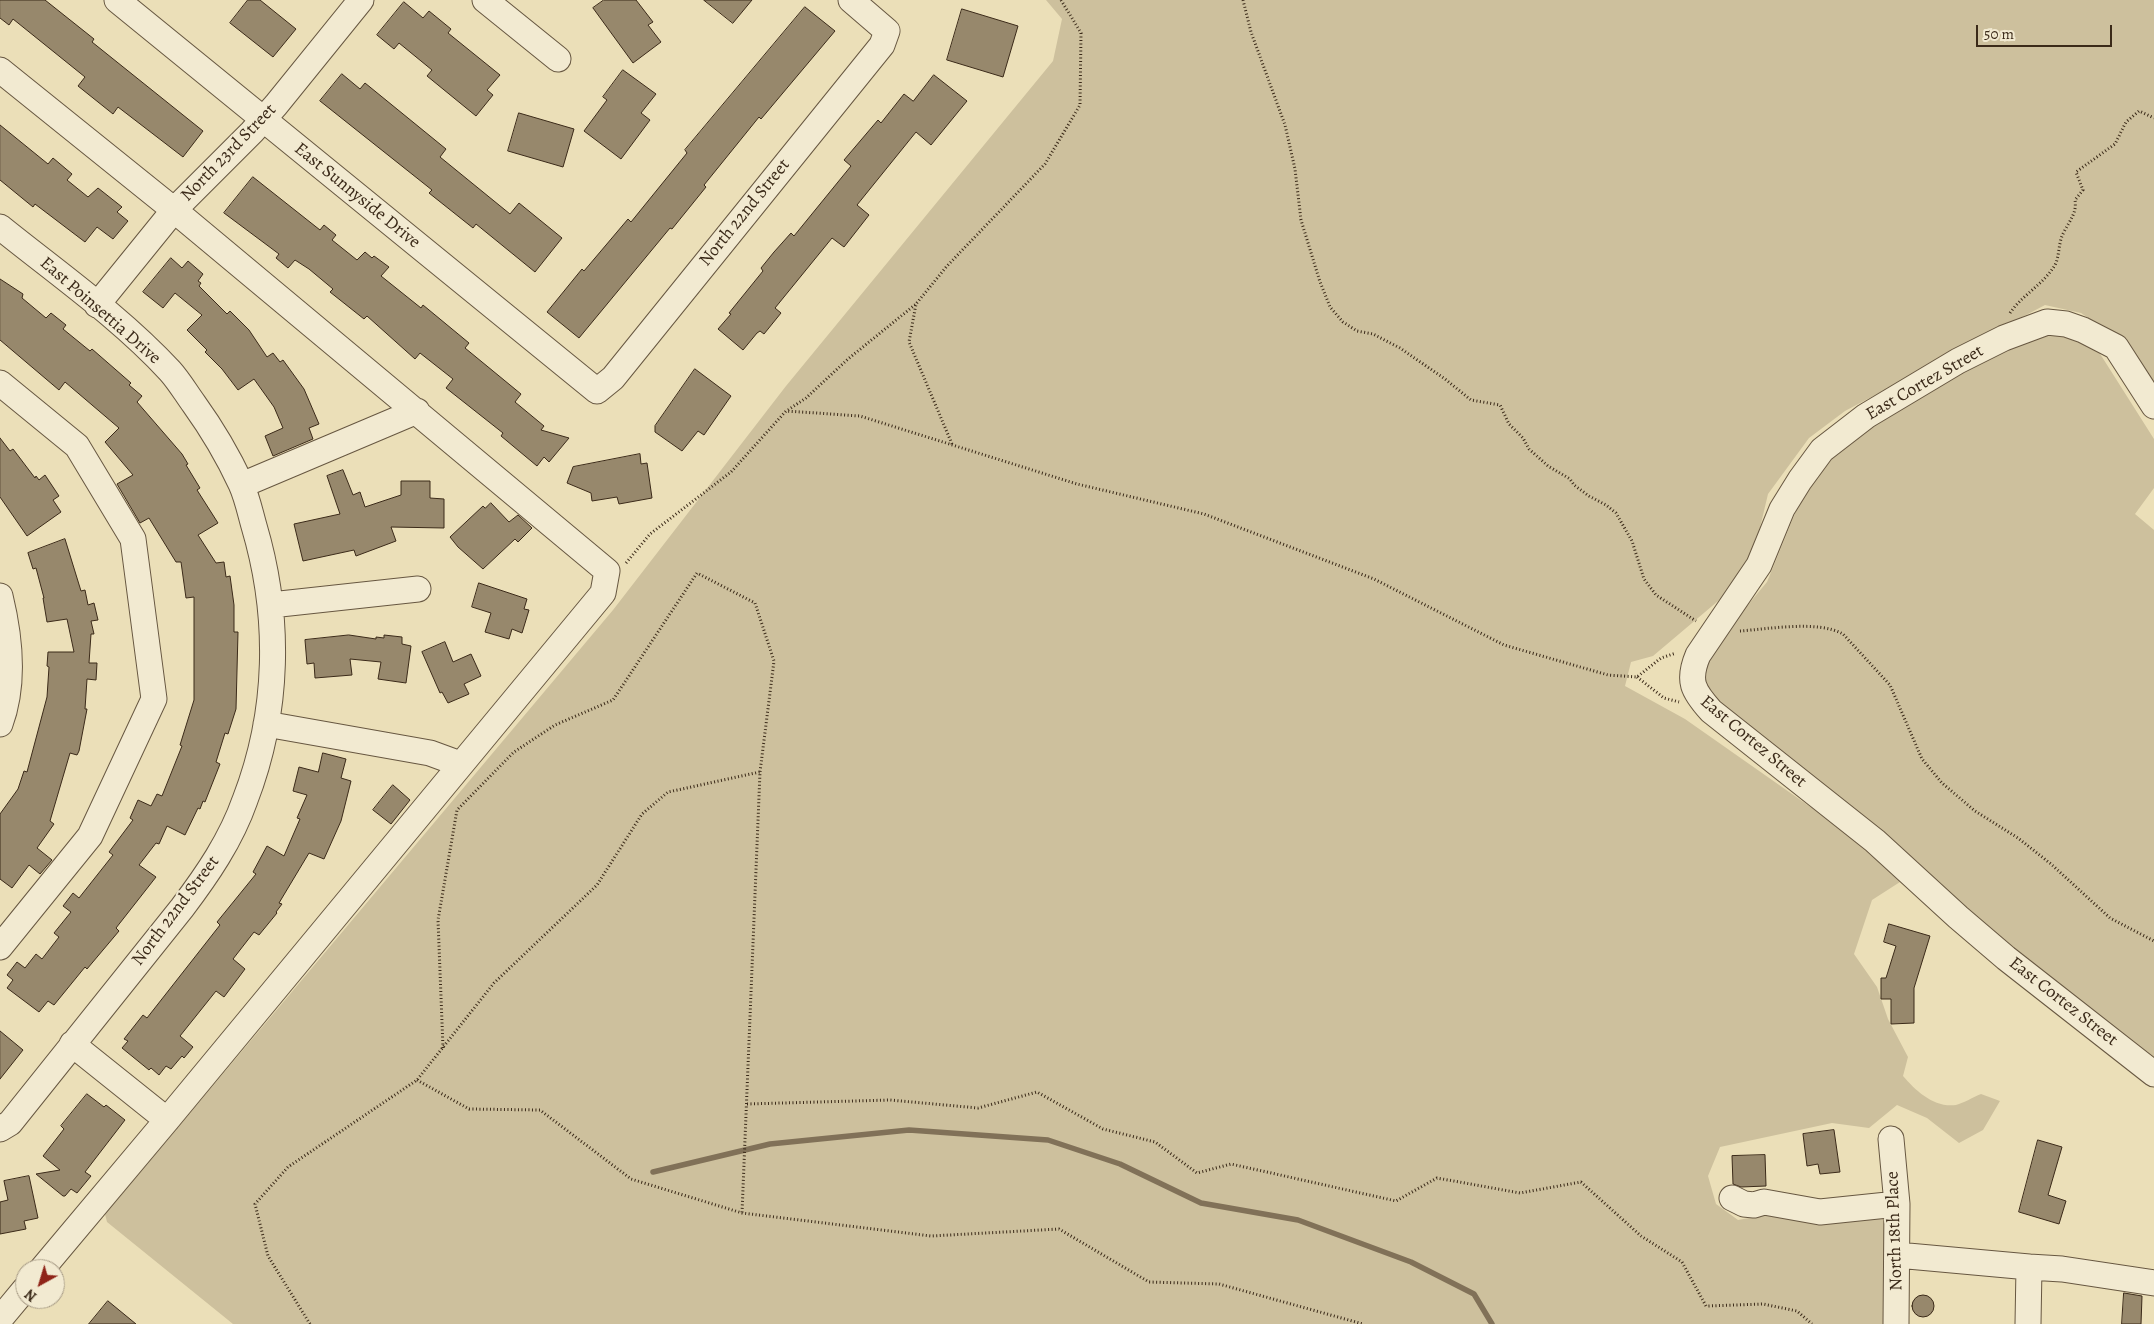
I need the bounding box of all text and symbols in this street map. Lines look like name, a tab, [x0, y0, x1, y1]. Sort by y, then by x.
scale bar	[1979, 15, 2115, 47]
text: 50 m	[1984, 24, 2014, 44]
street label: North 23rd Street	[177, 100, 281, 206]
street label: East Sunnyside Drive	[290, 138, 424, 254]
street label: North 22nd Street	[695, 155, 795, 271]
street label: East Poinsettia Drive	[35, 253, 165, 369]
street label: East Cortez Street	[1862, 341, 1988, 425]
street label: East Cortez Street	[1695, 691, 1811, 793]
street label: North 22nd Street	[128, 852, 224, 970]
street label: East Cortez Street	[2004, 953, 2122, 1051]
street label: North 18th Place	[1882, 1171, 1908, 1291]
north arrow	[15, 1259, 65, 1309]
text: N	[21, 1285, 41, 1306]

